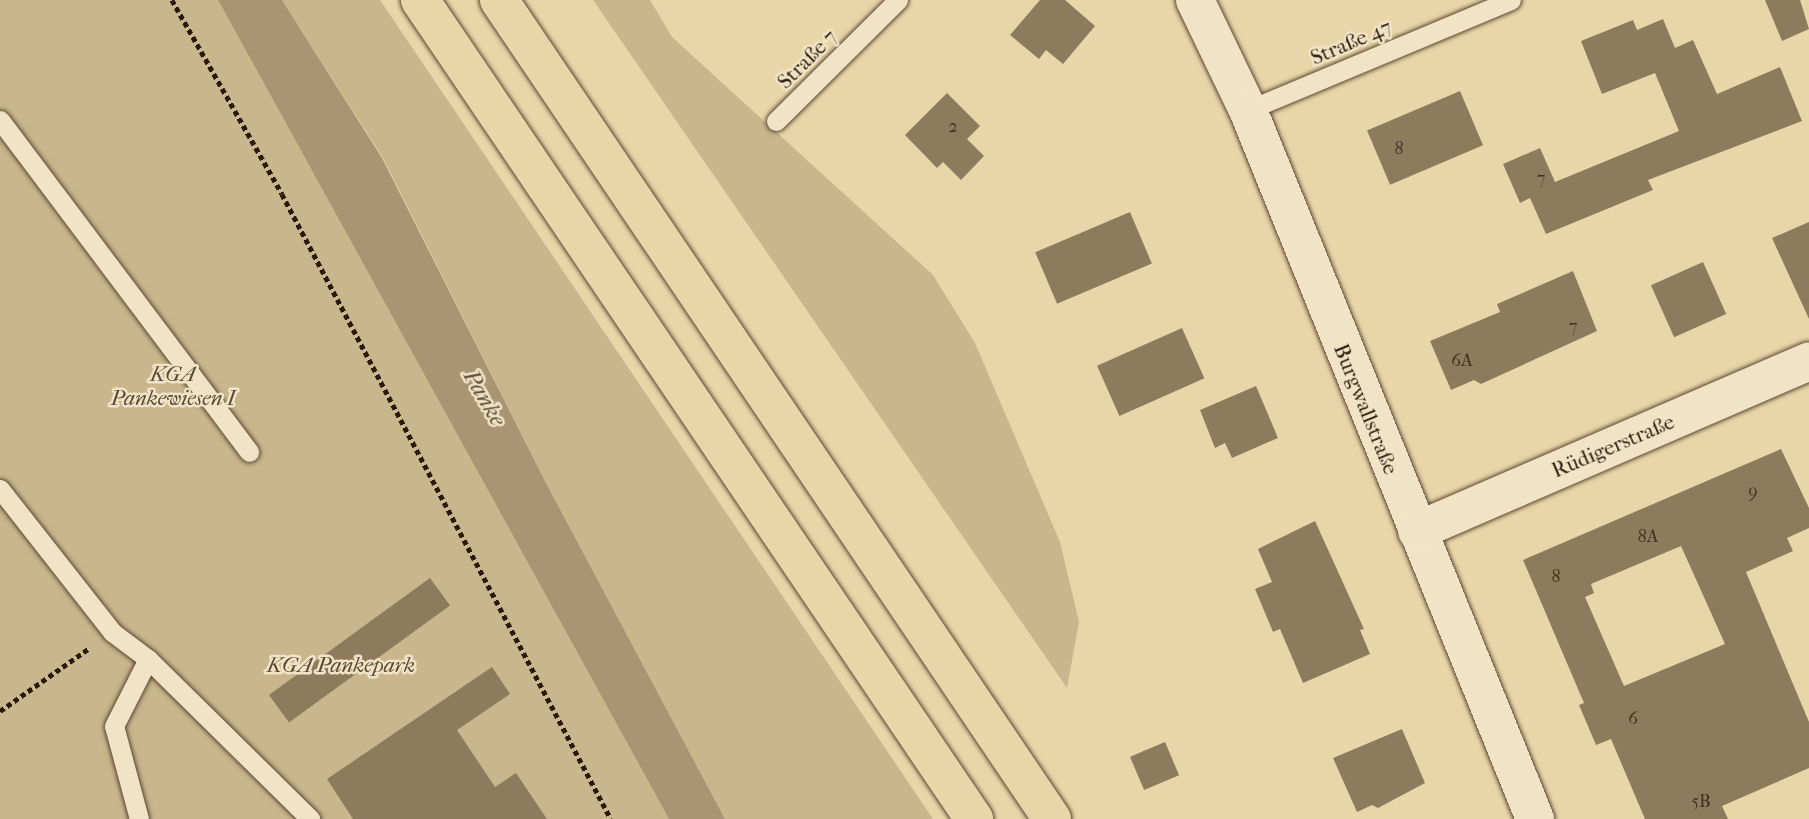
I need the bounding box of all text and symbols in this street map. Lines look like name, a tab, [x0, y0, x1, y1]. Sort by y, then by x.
street label: Straße 47	[1307, 14, 1395, 70]
street label: Straße 7	[772, 24, 842, 94]
house number: 2	[948, 116, 958, 138]
house number: 8	[1394, 138, 1404, 160]
house number: 7	[1537, 168, 1545, 190]
house number: 7	[1569, 316, 1577, 338]
street label: Burgwallstraße	[1328, 340, 1404, 478]
house number: 6A	[1451, 350, 1473, 372]
park label: KGA Pankewiesen I	[111, 361, 235, 411]
water label: Panke	[457, 365, 511, 431]
street label: Rüdigerstraße	[1548, 409, 1678, 483]
house number: 9	[1748, 481, 1758, 503]
house number: 8A	[1638, 526, 1658, 548]
house number: 8	[1551, 566, 1561, 588]
park label: KGA Pankepark	[267, 652, 415, 678]
house number: 6	[1628, 708, 1638, 730]
house number: 5B	[1691, 791, 1711, 813]

